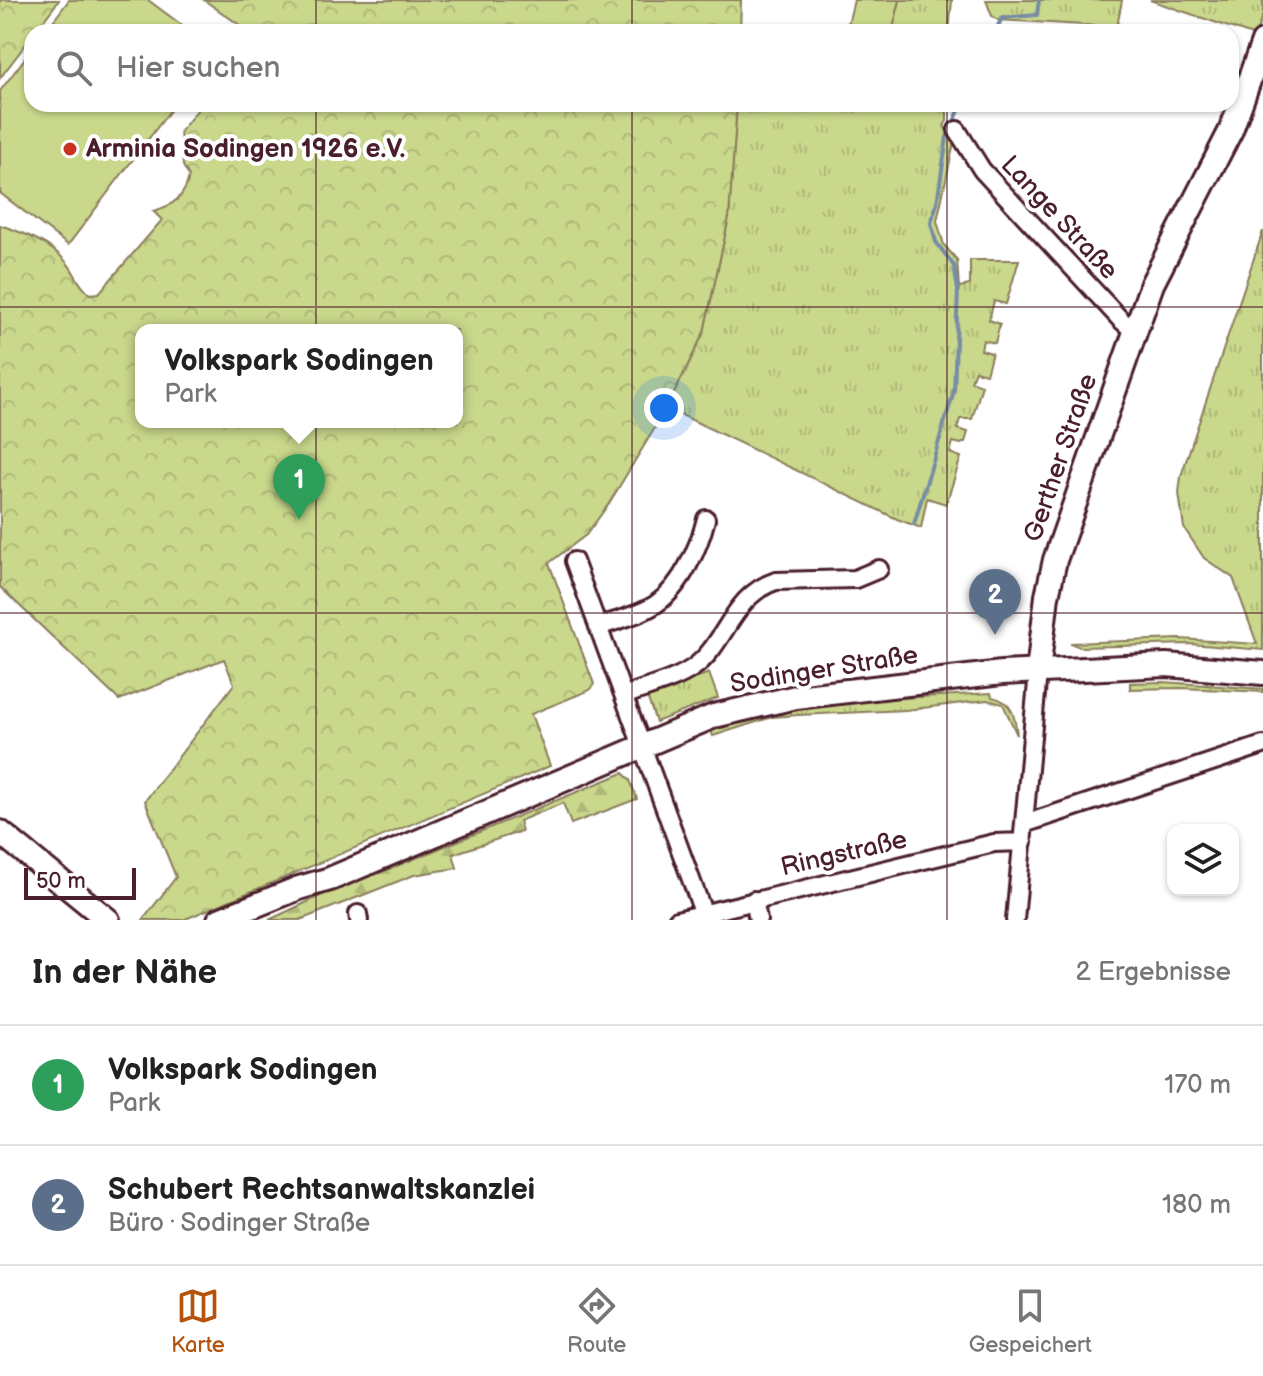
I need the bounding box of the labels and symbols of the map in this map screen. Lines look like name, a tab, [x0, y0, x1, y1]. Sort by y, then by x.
place label: Arminia Sodingen 1926 e.V.	[85, 134, 405, 165]
marker: Arminia Sodingen 1926 e.V.	[61, 140, 79, 158]
street label: Lange Straße	[994, 150, 1124, 286]
street label: Gerther Straße	[1018, 370, 1104, 546]
your location	[644, 388, 684, 428]
pin: 1	[273, 454, 325, 520]
pin: 2	[969, 569, 1021, 635]
street label: Sodinger Straße	[728, 640, 920, 700]
street label: Ringstraße	[778, 824, 910, 884]
scale bar	[24, 864, 136, 900]

